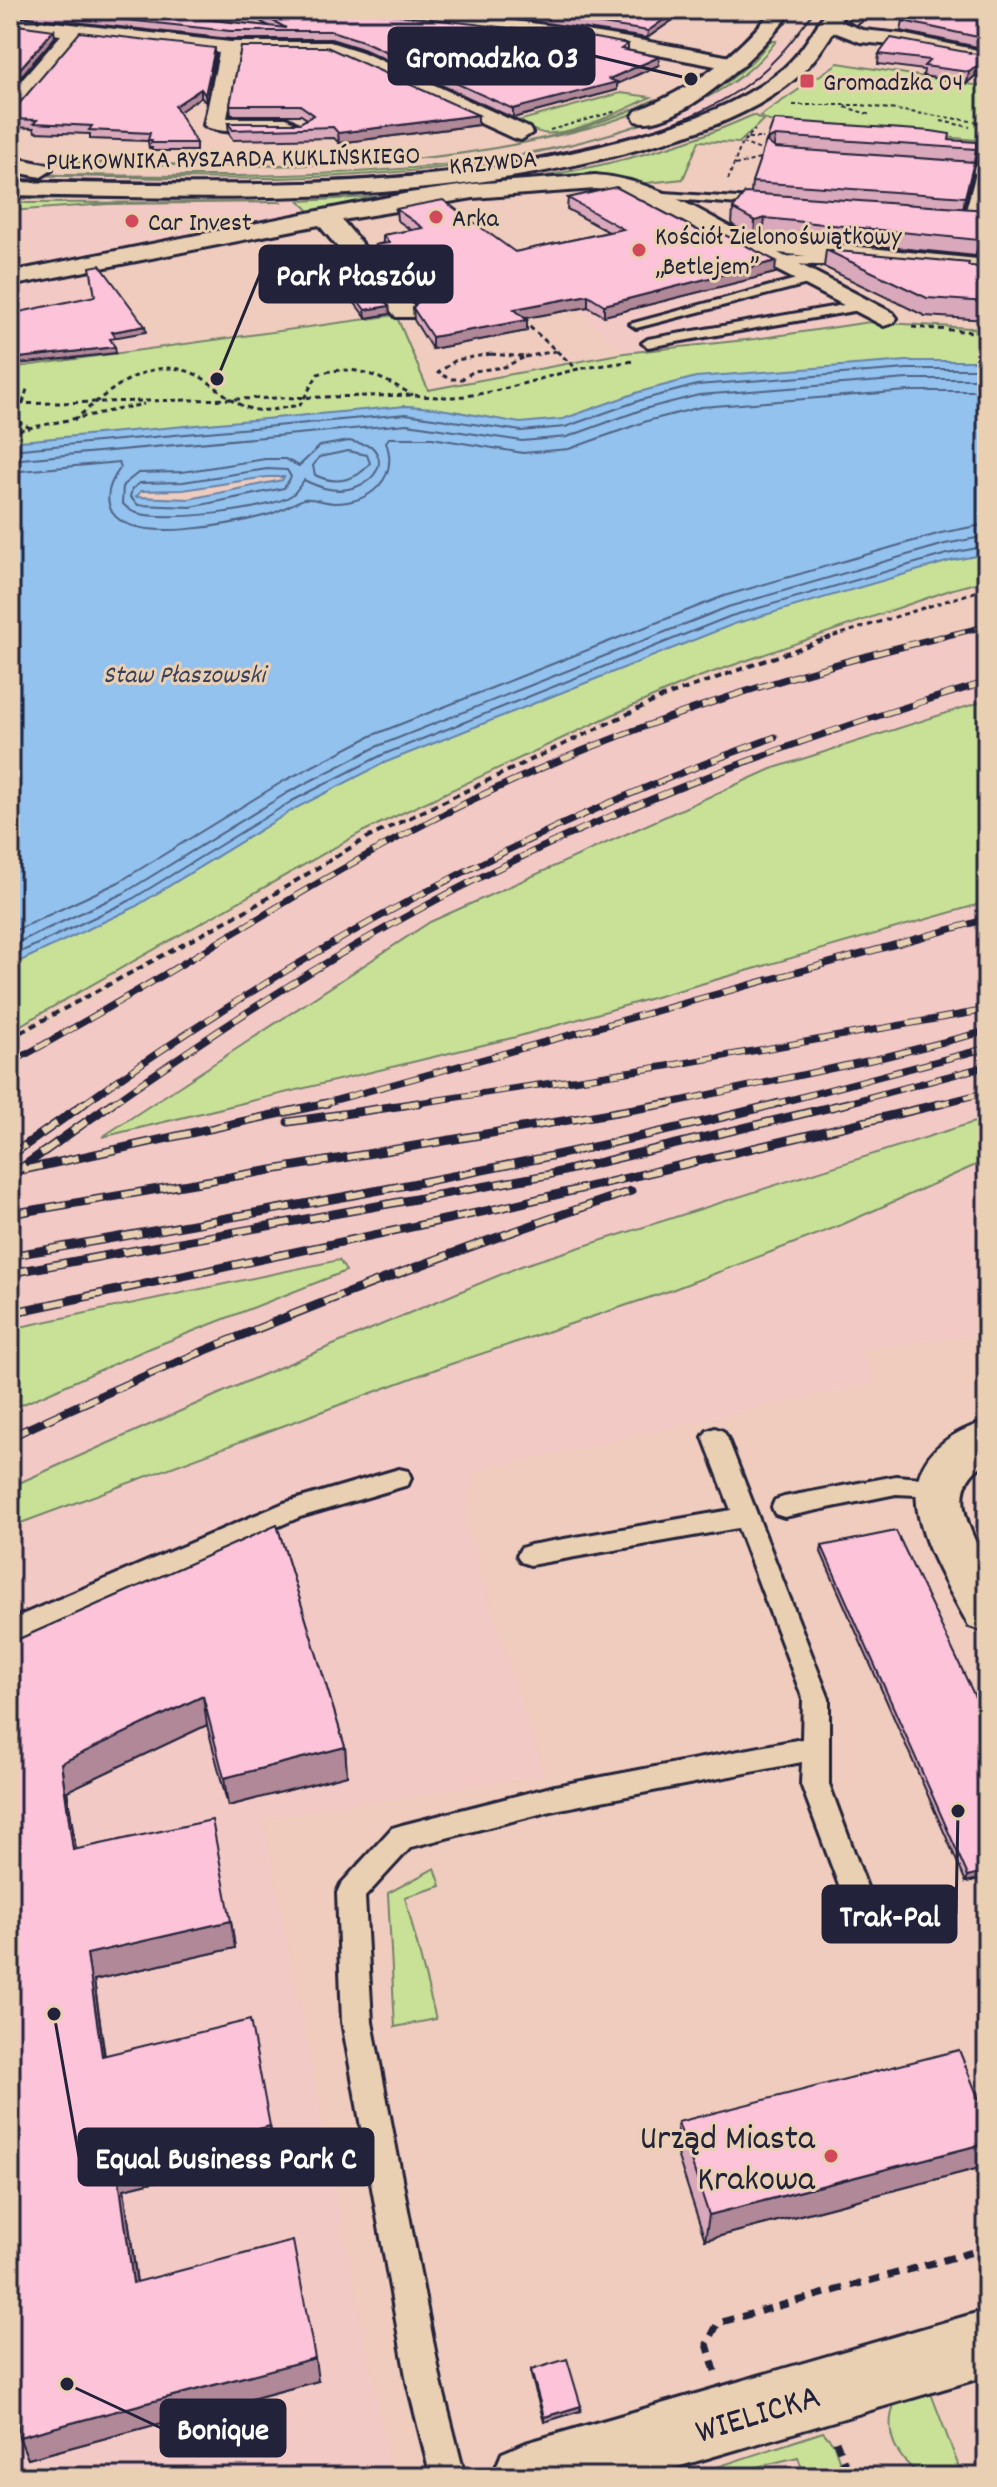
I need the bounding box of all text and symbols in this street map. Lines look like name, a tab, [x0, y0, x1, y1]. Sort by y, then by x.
callout: Gromadzka 03	[389, 28, 594, 84]
text: Gromadzka 03	[405, 38, 579, 84]
place label: Gromadzka 04	[823, 66, 963, 103]
marker: Gromadzka 04	[798, 72, 816, 90]
street label: PUŁKOWNIKA RYSZARDA KUKLIŃSKIEGO	[46, 139, 421, 182]
street label: KRZYWDA	[448, 142, 539, 187]
place label: Arka	[452, 202, 500, 239]
place label: Car Invest	[148, 206, 252, 243]
marker: Arka	[427, 208, 445, 226]
marker: Car Invest	[123, 212, 141, 230]
place label: Kościół Zielonoświątkowy „Betlejem”	[655, 220, 902, 287]
marker: Kościół Zielonoświątkowy „Betlejem”	[630, 241, 648, 259]
callout: Park Płaszów	[260, 246, 452, 302]
text: Park Płaszów	[276, 256, 436, 302]
water label: Staw Płaszowski	[103, 658, 269, 695]
callout: Trak-Pal	[823, 1886, 956, 1942]
text: Trak-Pal	[840, 1897, 941, 1943]
place label: Urząd Miasta Krakowa	[640, 2115, 816, 2208]
callout: Equal Business Park C	[79, 2129, 373, 2185]
text: Equal Business Park C	[95, 2139, 357, 2185]
marker: Urząd Miasta Krakowa	[822, 2147, 840, 2165]
street label: WIELICKA	[690, 2373, 828, 2460]
callout: Bonique	[161, 2400, 285, 2456]
text: Bonique	[177, 2410, 269, 2456]

